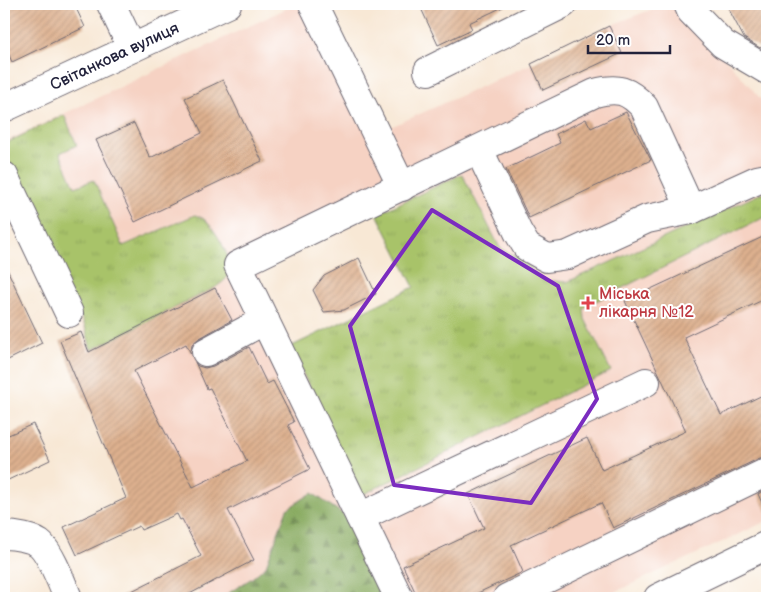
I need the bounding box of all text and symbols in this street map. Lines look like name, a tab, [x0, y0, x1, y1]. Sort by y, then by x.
street label: Світанкова вулиця	[47, 18, 182, 95]
scale bar	[588, 22, 671, 54]
text: 20 m	[596, 31, 630, 50]
place label: Міська лікарня №12	[599, 285, 694, 322]
marker: Міська лікарня №12	[581, 296, 595, 310]

